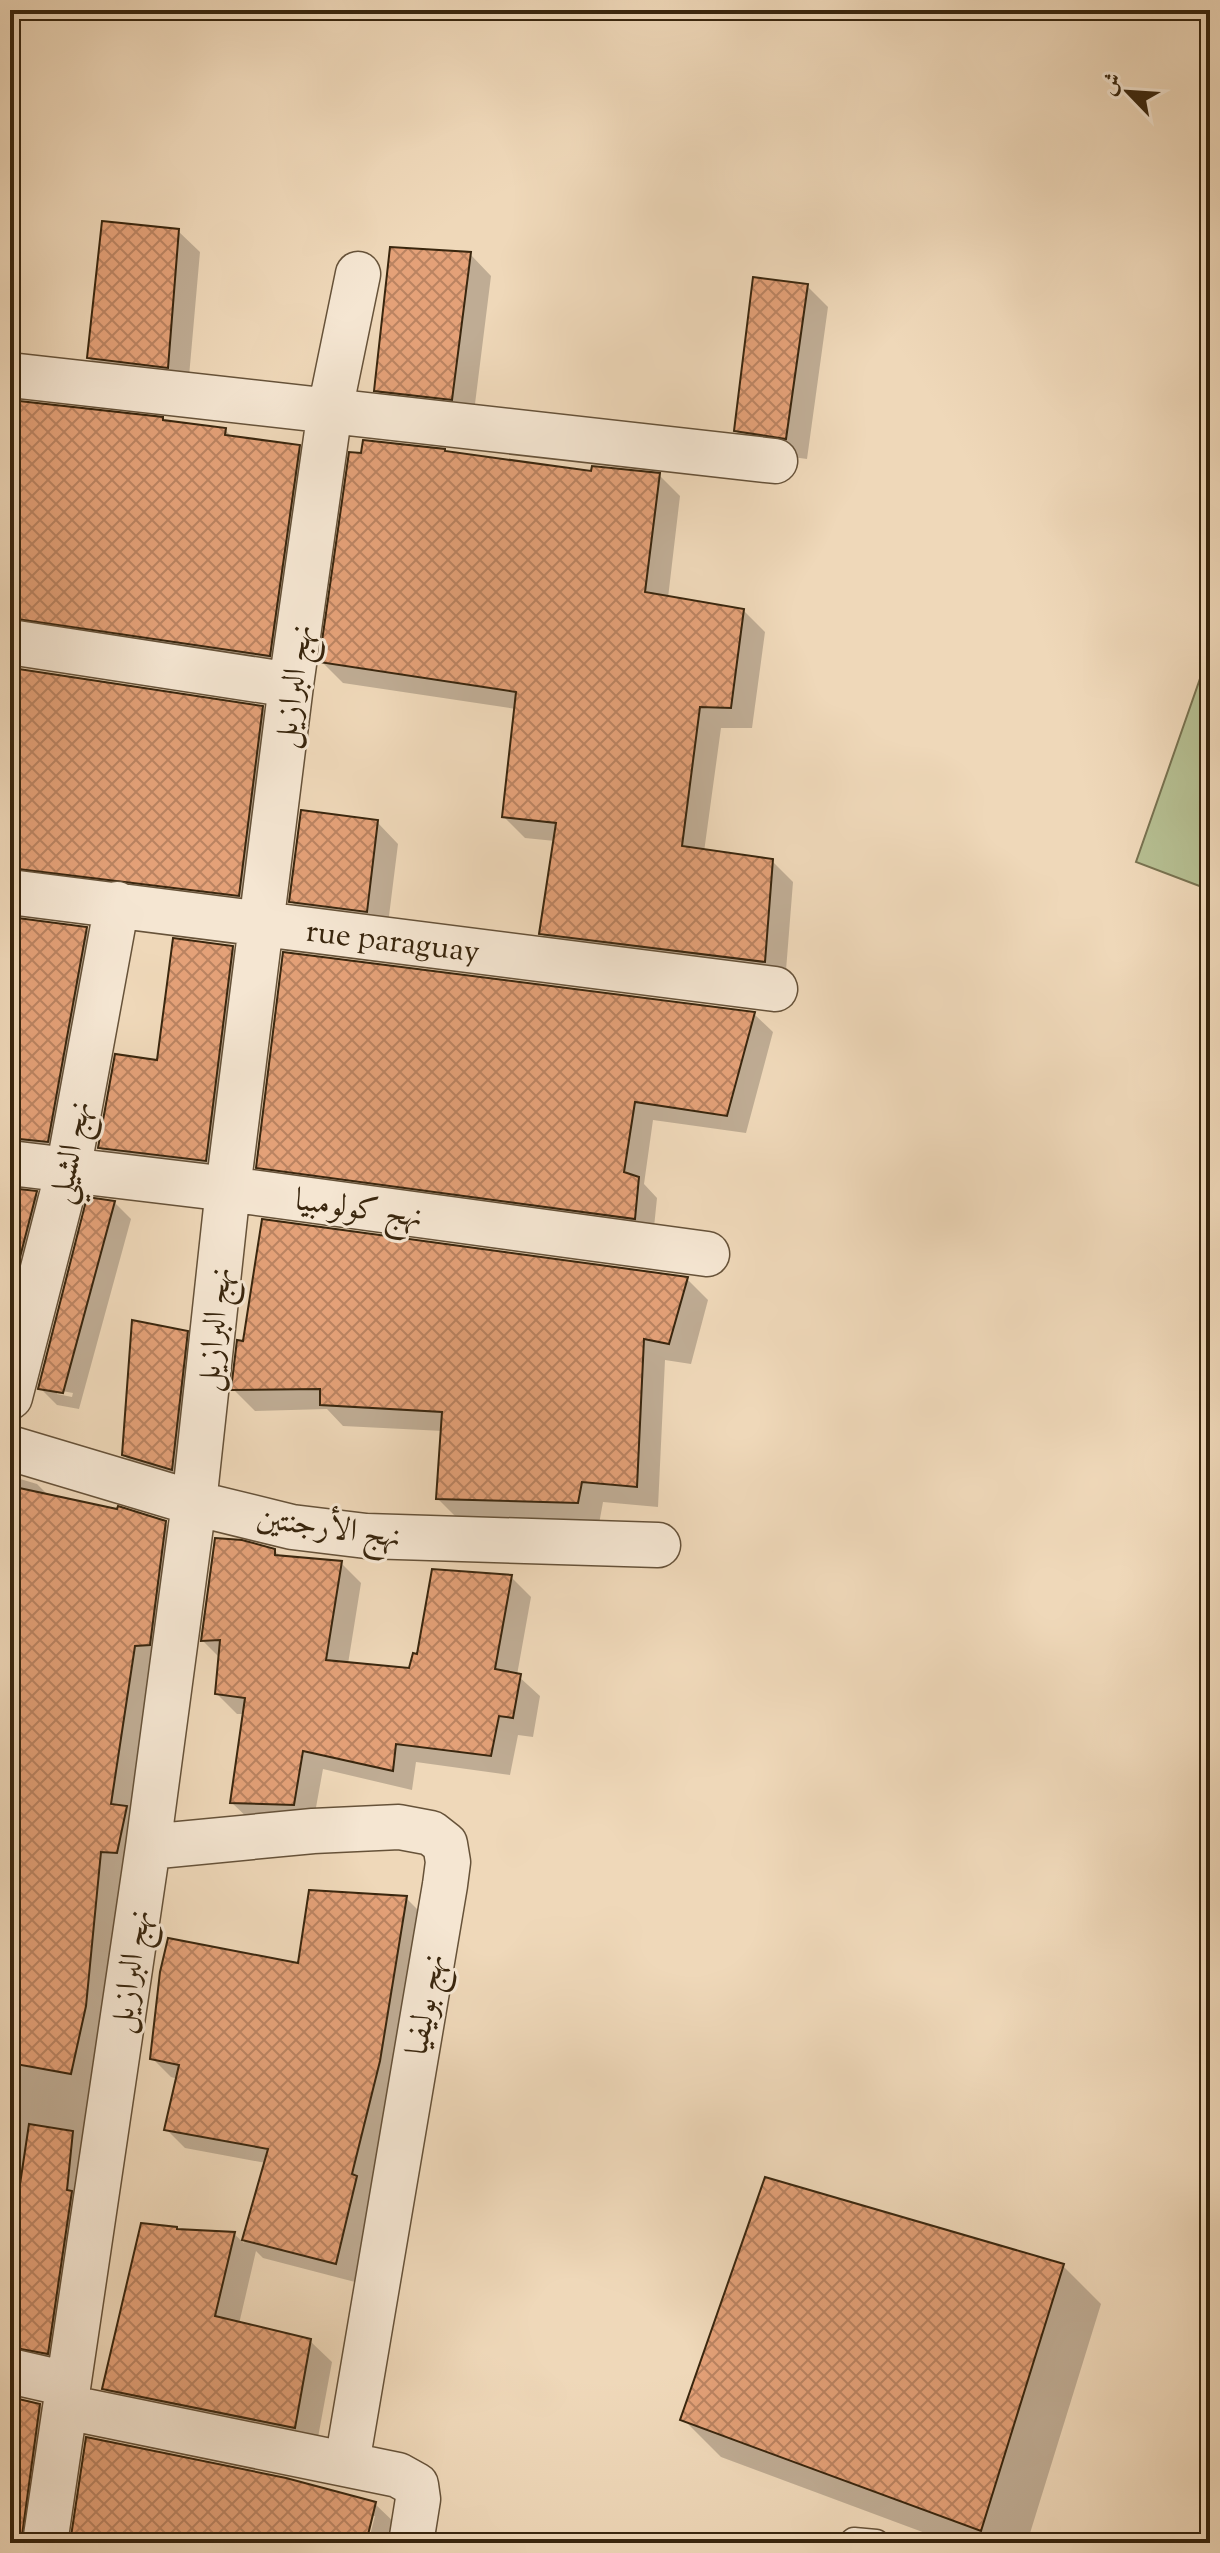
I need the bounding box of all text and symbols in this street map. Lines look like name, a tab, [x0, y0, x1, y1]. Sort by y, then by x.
north arrow	[1088, 52, 1168, 132]
text: ش	[1093, 68, 1132, 101]
street label: نهج البرازيل	[264, 621, 328, 752]
street label: rue paraguay	[303, 909, 482, 976]
street label: نهج الشيلي	[39, 1097, 109, 1209]
street label: نهج كولومبيا	[292, 1178, 425, 1244]
street label: نهج البرازيل	[187, 1265, 247, 1394]
street label: نهج الأرجنتين	[253, 1494, 404, 1564]
street label: نهج البرازيل	[99, 1906, 166, 2037]
street label: نهج بوليفيا	[395, 1950, 460, 2059]

